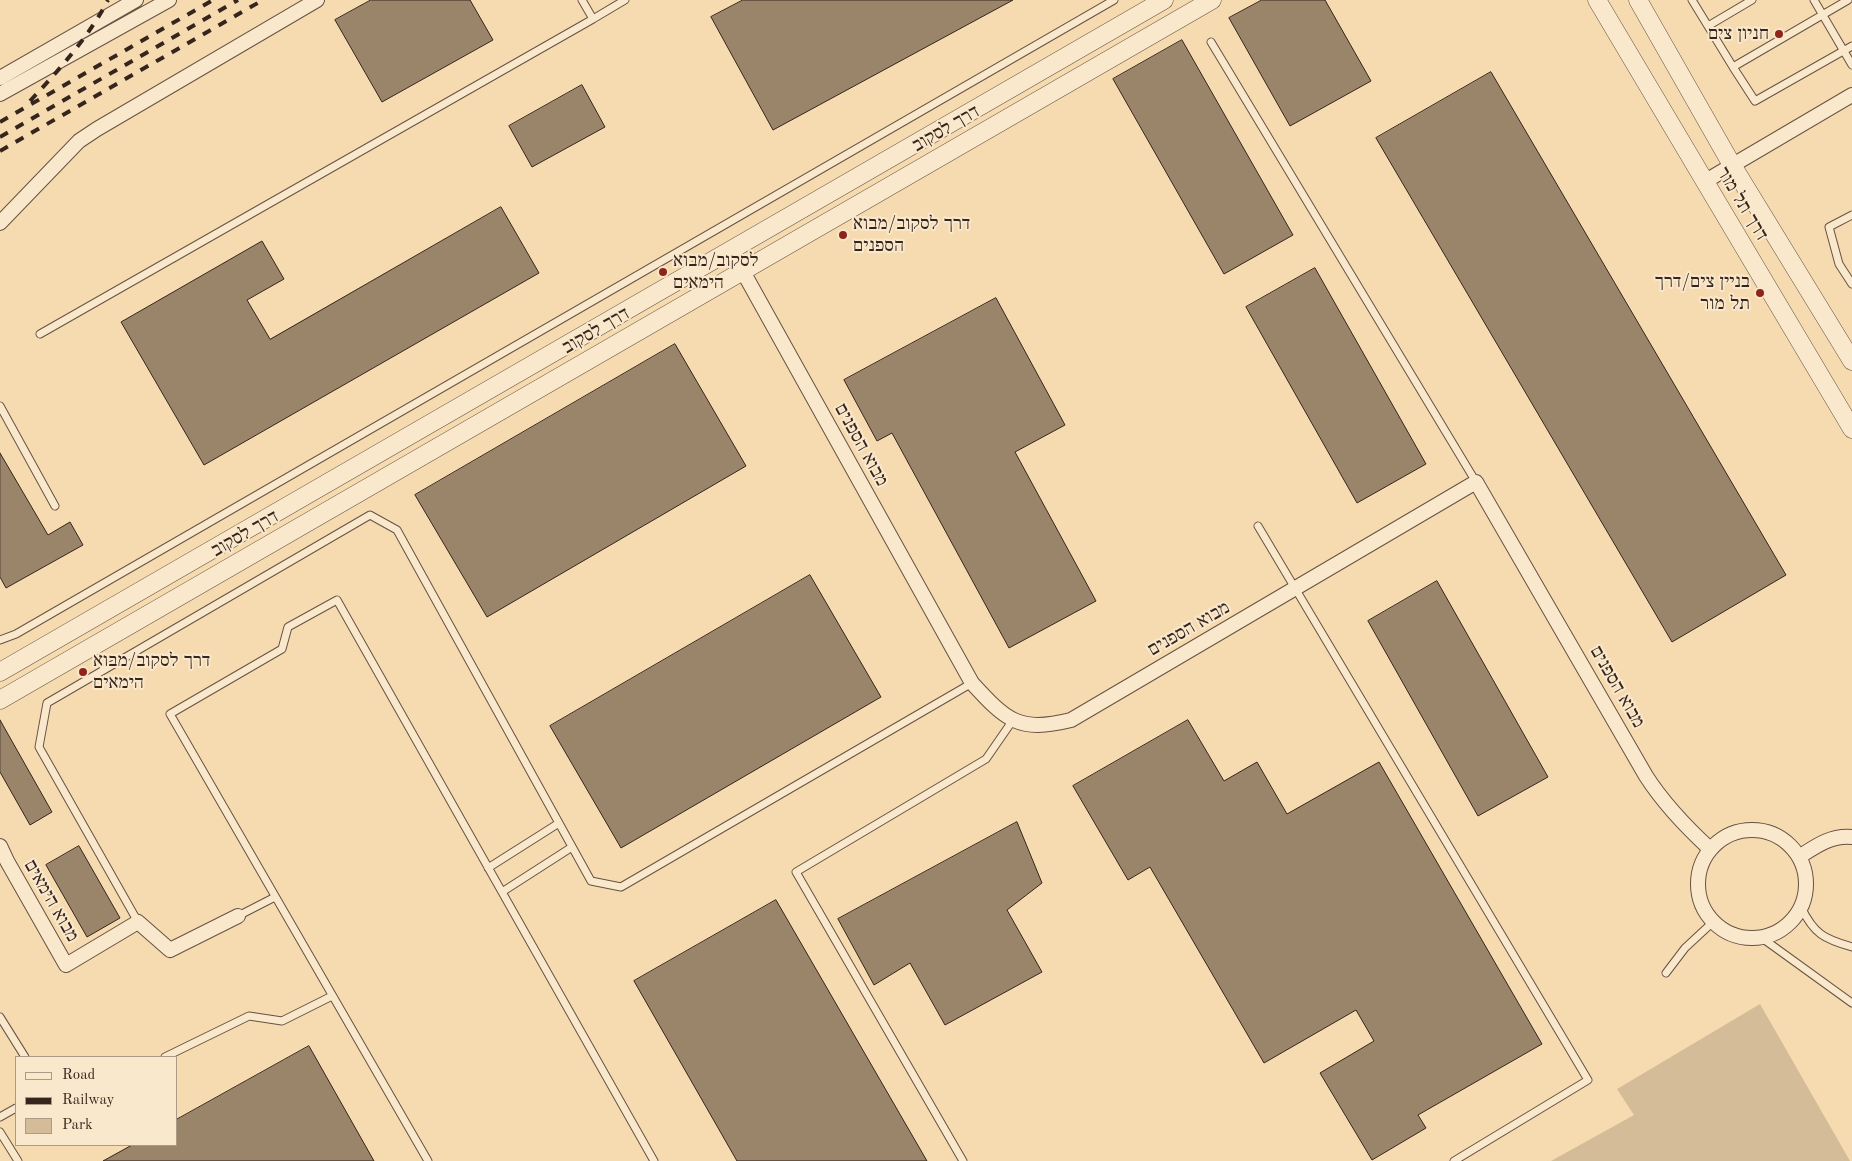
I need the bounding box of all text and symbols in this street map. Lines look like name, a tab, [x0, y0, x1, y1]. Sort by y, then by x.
place label: חניון צים	[1708, 23, 1769, 45]
marker: חניון צים	[1773, 28, 1785, 40]
street label: דרך לסקוב	[908, 101, 984, 157]
street label: דרך תל מור	[1711, 163, 1773, 245]
place label: דרך לסקוב/מבוא הספנים	[853, 213, 970, 257]
marker: דרך לסקוב/מבוא הספנים	[837, 229, 849, 241]
place label: לסקוב/מבוא הימאים	[673, 250, 758, 294]
marker: לסקוב/מבוא הימאים	[657, 266, 669, 278]
place label: בניין צים/דרך תל מור	[1655, 271, 1750, 315]
marker: בניין צים/דרך תל מור	[1754, 287, 1766, 299]
street label: דרך לסקוב	[558, 303, 634, 359]
street label: מבוא הספנים	[829, 400, 893, 490]
street label: דרך לסקוב	[207, 506, 283, 562]
street label: מבוא הספנים	[1144, 596, 1234, 662]
street label: מבוא הספנים	[1584, 642, 1650, 732]
place label: דרך לסקוב/מבוא הימאים	[93, 650, 210, 694]
marker: דרך לסקוב/מבוא הימאים	[77, 666, 89, 678]
street label: מבוא הימאים	[18, 856, 84, 946]
legend	[15, 1056, 178, 1146]
text: Road	[62, 1068, 95, 1083]
text: Railway	[62, 1093, 115, 1108]
text: Park	[62, 1118, 93, 1133]

